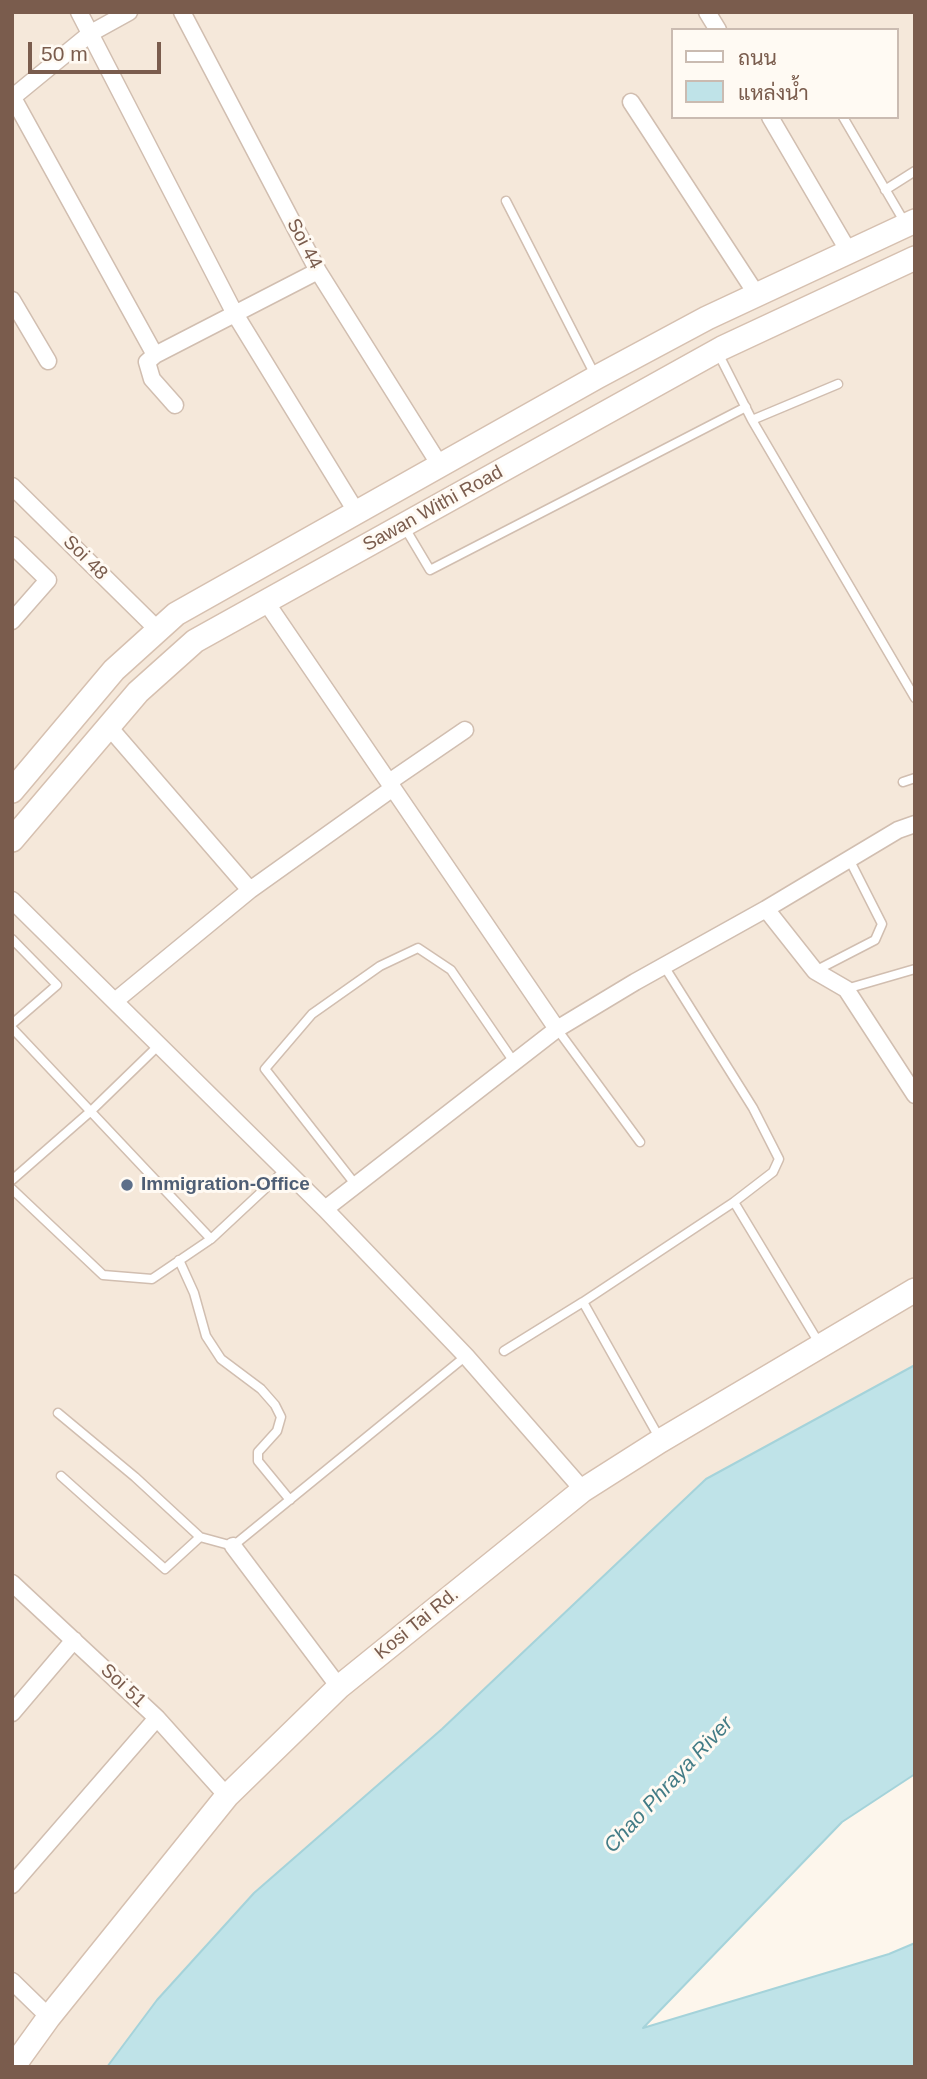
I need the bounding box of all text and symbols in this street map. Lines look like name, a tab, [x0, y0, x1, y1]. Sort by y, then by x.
scale bar	[32, 28, 164, 72]
legend	[671, 28, 899, 119]
text: 50 m	[41, 42, 88, 65]
text: ถนน	[738, 46, 777, 69]
text: แหล่งน้ำ	[738, 81, 809, 104]
street label: Soi 44	[281, 215, 327, 273]
street label: Sawan Withi Road	[359, 461, 507, 557]
street label: Soi 48	[58, 531, 112, 585]
place label: Immigration-Office	[141, 1174, 310, 1196]
marker: Immigration-Office	[119, 1177, 135, 1193]
street label: Kosi Tai Rd.	[370, 1583, 464, 1665]
street label: Soi 51	[96, 1659, 150, 1713]
water label: Chao Phraya River	[599, 1712, 739, 1858]

